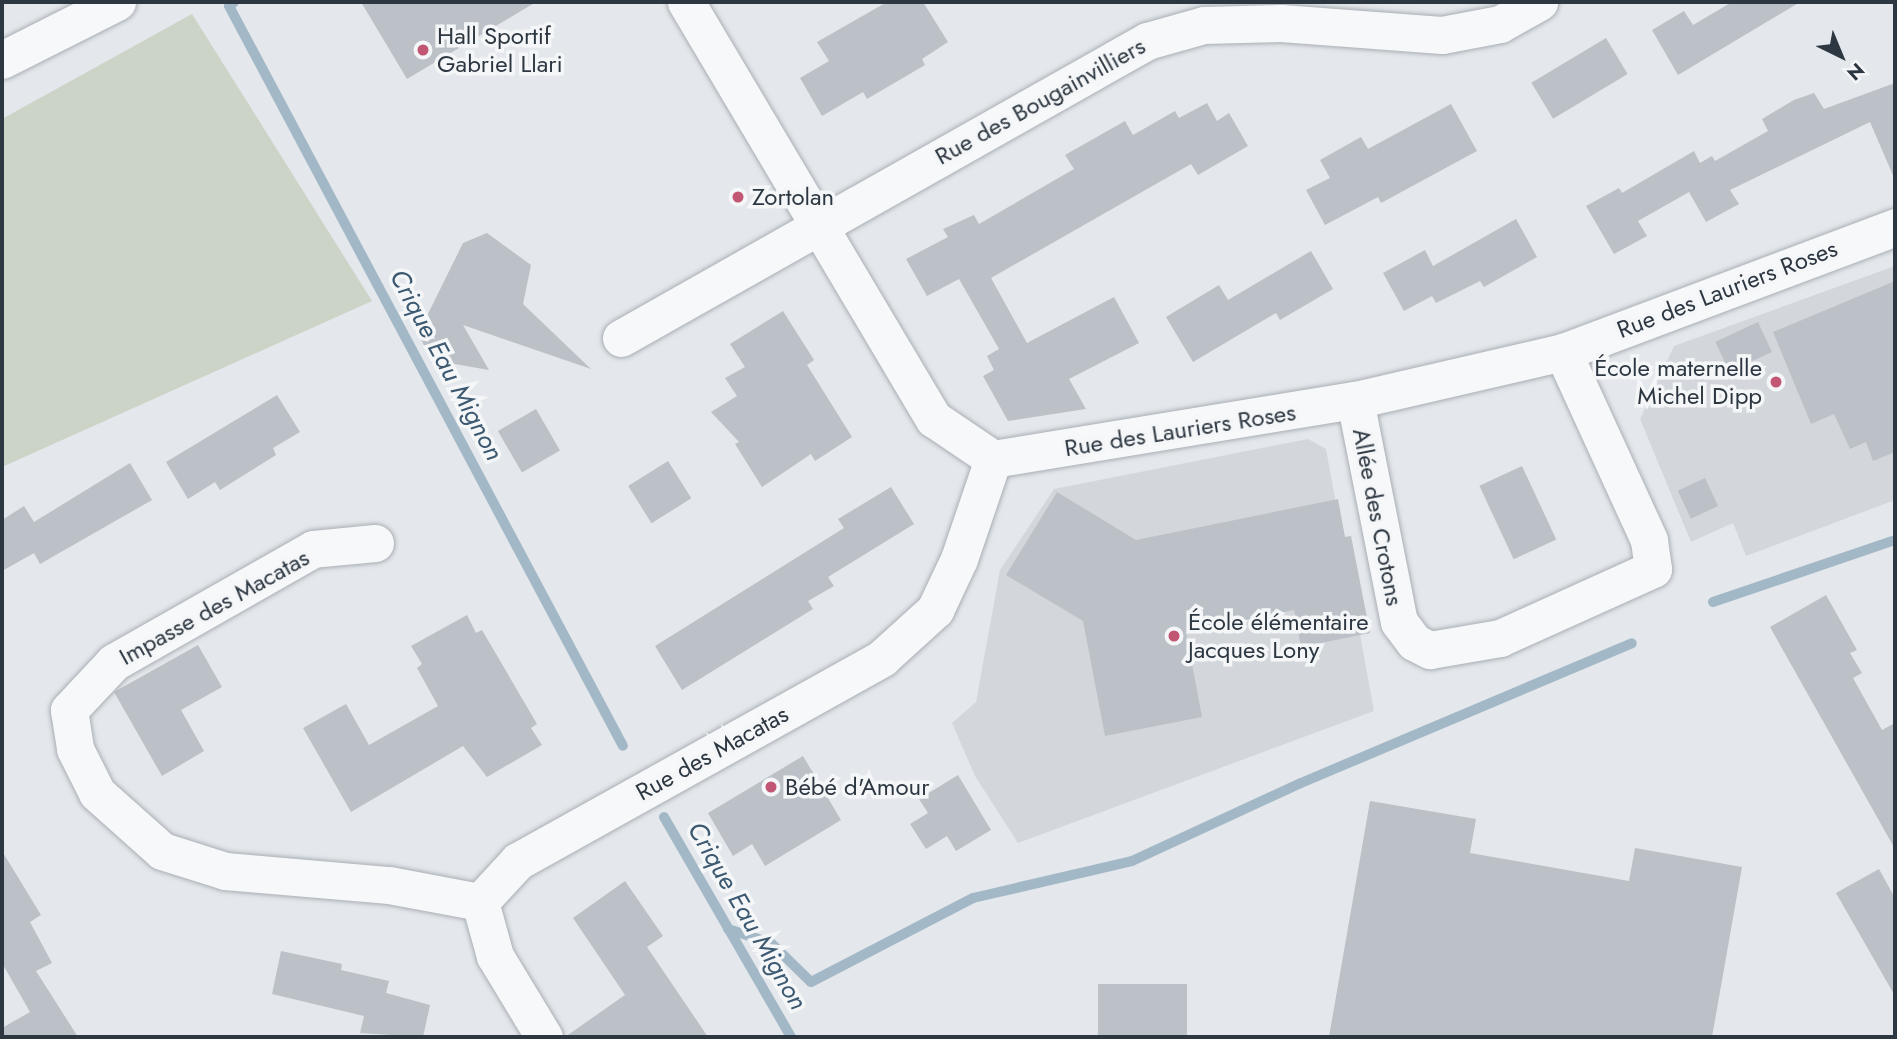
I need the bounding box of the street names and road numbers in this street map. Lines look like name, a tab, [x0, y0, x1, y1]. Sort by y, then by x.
street label: Rue des Bougainvilliers	[930, 31, 1150, 171]
street label: Rue des Lauriers Roses	[1613, 234, 1841, 344]
street label: Rue des Lauriers Roses	[1062, 398, 1298, 462]
street label: Allée des Crotons	[1347, 426, 1409, 608]
street label: Impasse des Macatas	[114, 543, 314, 671]
street label: Rue des Macatas	[631, 699, 793, 807]

